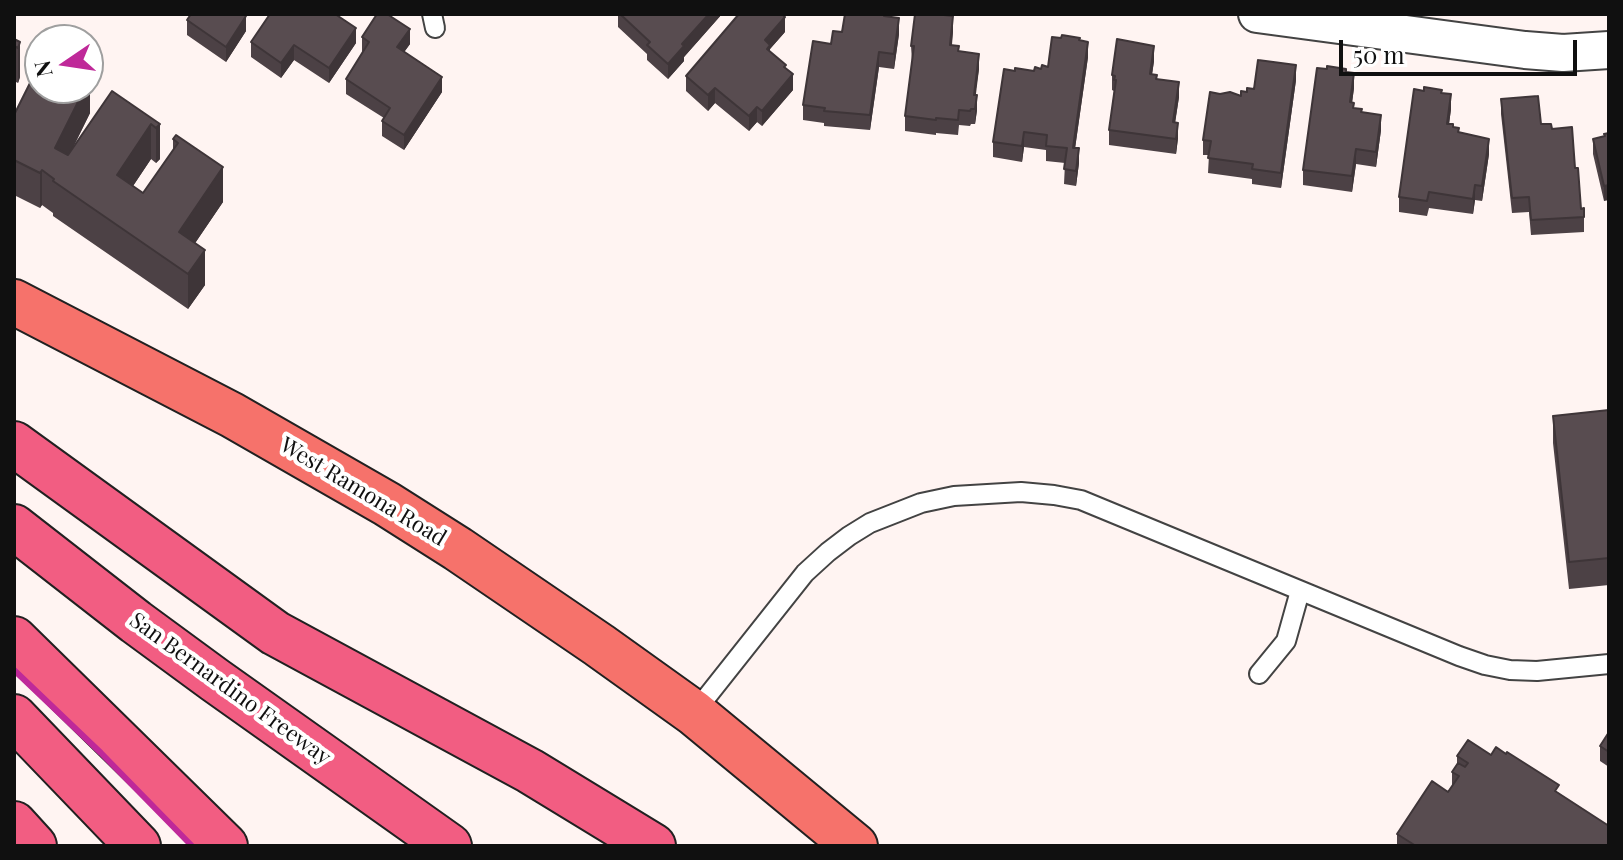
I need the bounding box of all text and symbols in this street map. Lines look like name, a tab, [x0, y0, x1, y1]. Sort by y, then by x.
north arrow	[24, 24, 104, 104]
scale bar	[1343, 24, 1581, 74]
text: 50 m	[1353, 38, 1405, 70]
text: N	[26, 58, 59, 80]
street label: West Ramona Road	[275, 432, 451, 552]
street label: San Bernardino Freeway	[124, 607, 336, 771]

